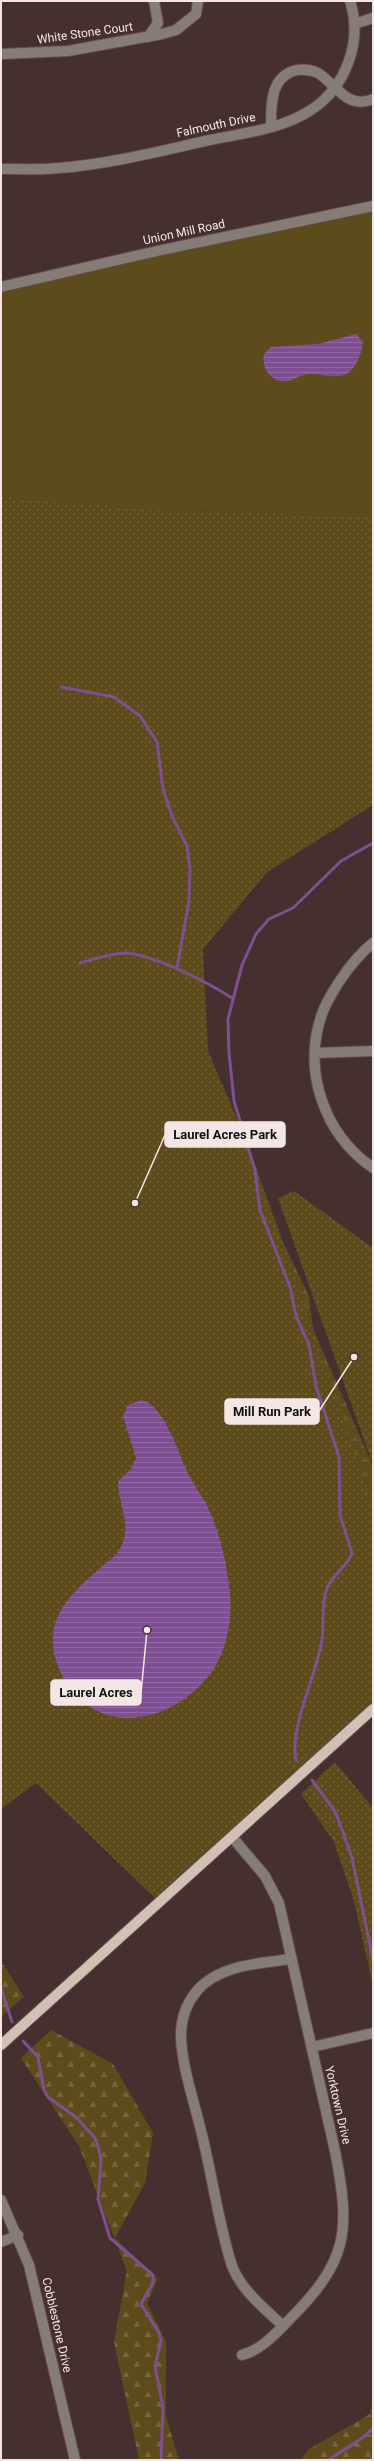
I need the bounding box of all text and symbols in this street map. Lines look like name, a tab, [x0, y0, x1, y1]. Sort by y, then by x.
street label: White Stone Court	[36, 19, 134, 47]
street label: Falmouth Drive	[175, 110, 257, 140]
street label: Union Mill Road	[142, 216, 226, 248]
callout: Laurel Acres Park	[165, 1122, 285, 1147]
text: Laurel Acres Park	[173, 1127, 278, 1142]
callout: Mill Run Park	[225, 1399, 319, 1424]
text: Mill Run Park	[233, 1404, 312, 1419]
callout: Laurel Acres	[51, 1680, 141, 1705]
text: Laurel Acres	[59, 1685, 133, 1700]
street label: Yorktown Drive	[322, 2064, 354, 2146]
street label: Cobblestone Drive	[39, 2276, 75, 2374]

